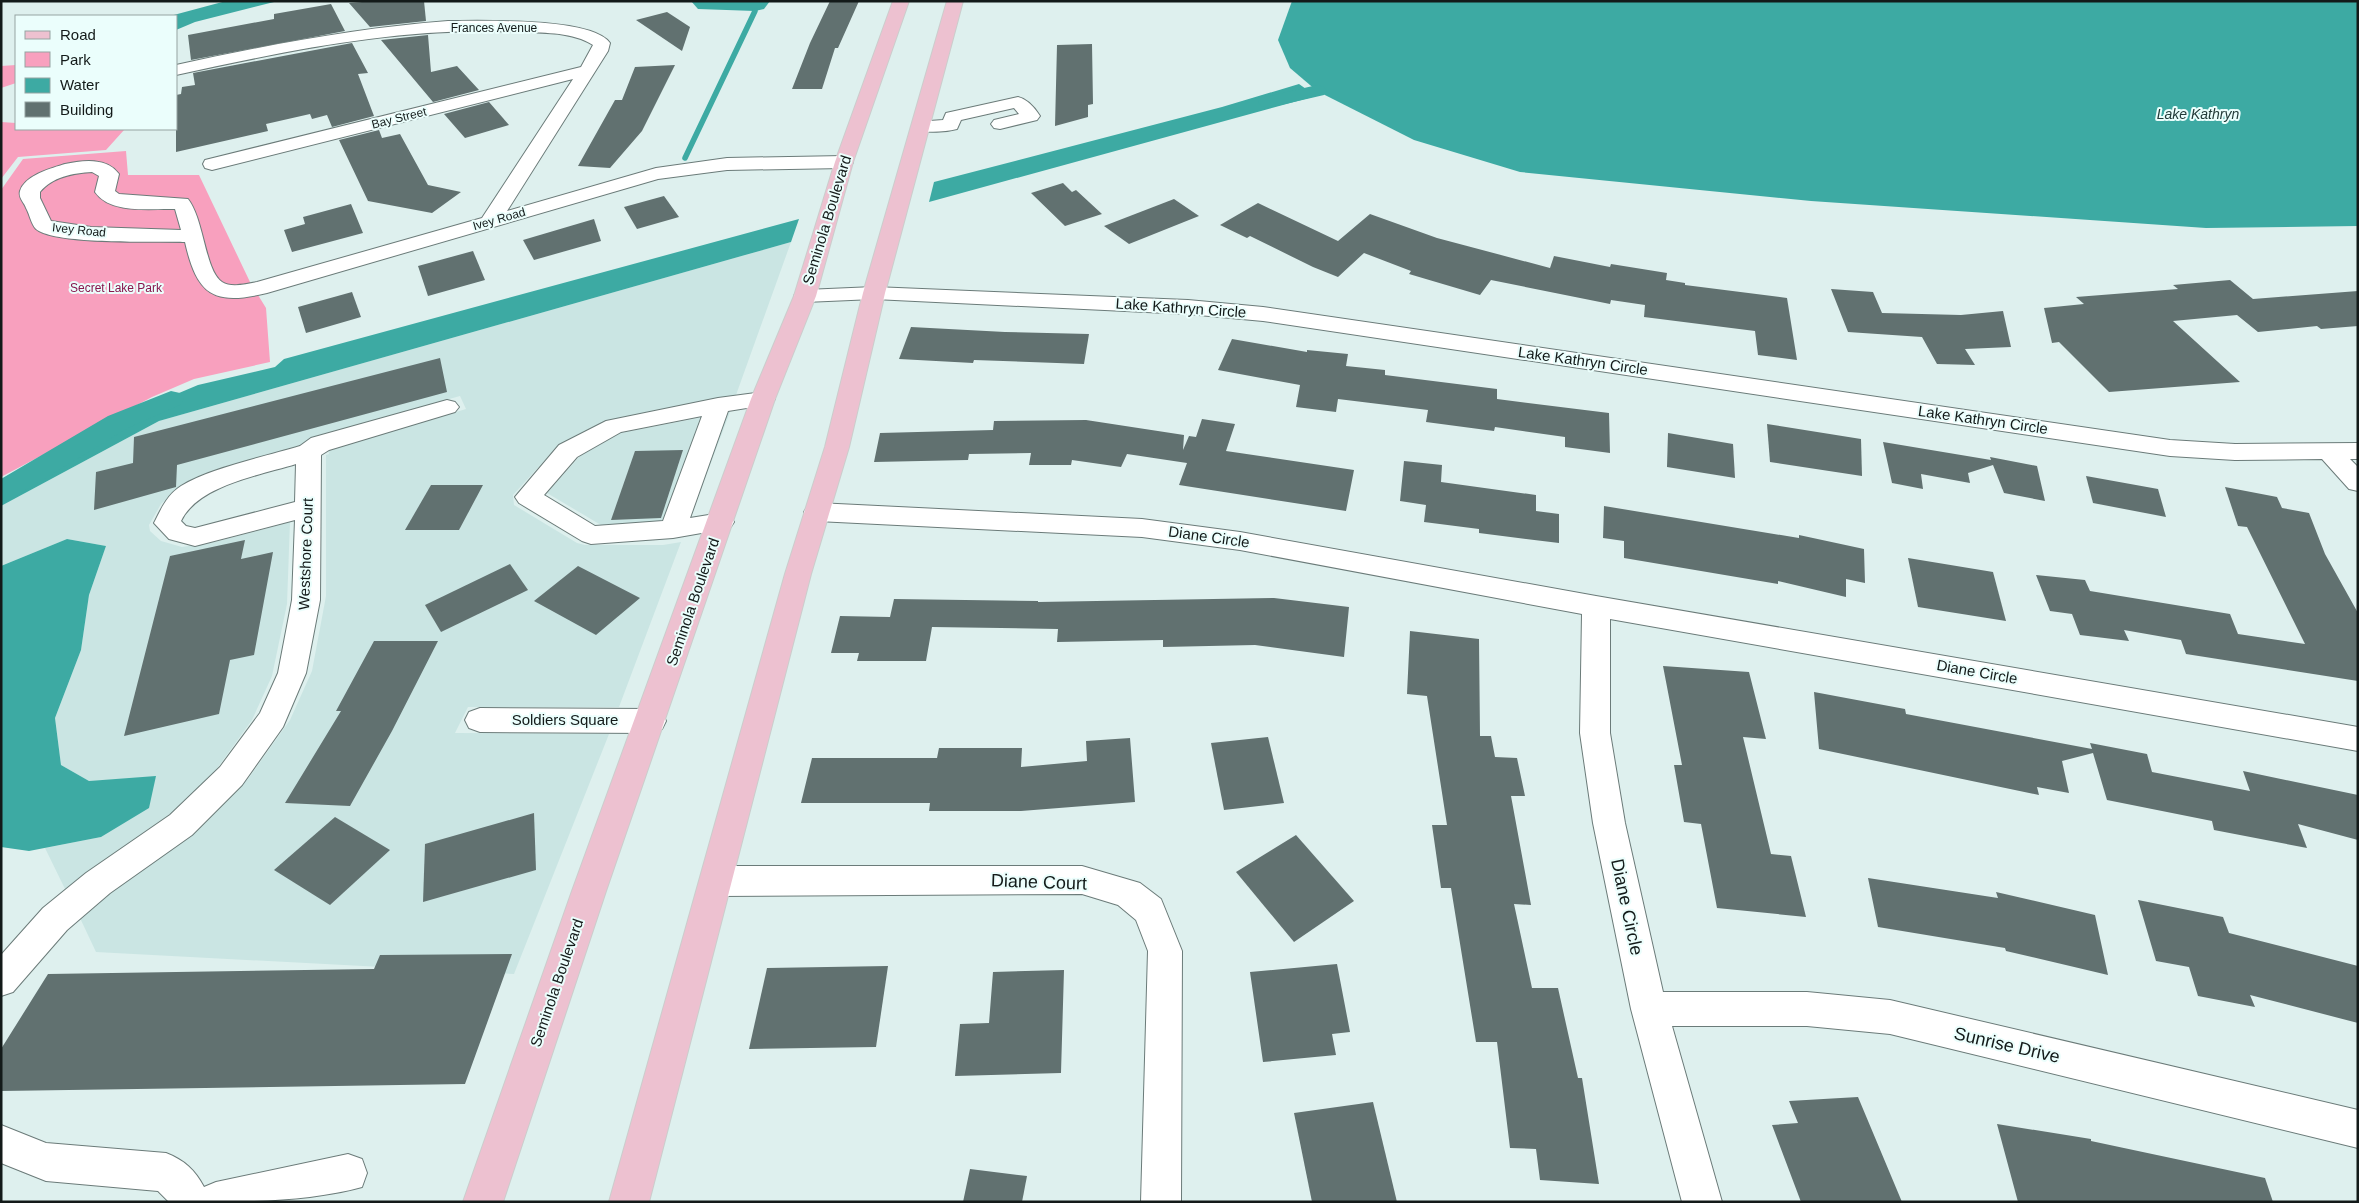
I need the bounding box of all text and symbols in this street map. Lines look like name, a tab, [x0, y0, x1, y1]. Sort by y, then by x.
legend	[15, 15, 178, 130]
street label: Frances Avenue	[451, 21, 538, 35]
text: Road	[60, 26, 96, 43]
text: Park	[60, 51, 91, 68]
text: Water	[60, 76, 99, 93]
text: Building	[60, 101, 113, 118]
street label: Bay Street	[370, 104, 429, 132]
water label: Lake Kathryn	[2157, 106, 2239, 122]
street label: Seminola Boulevard	[799, 153, 854, 287]
street label: Ivey Road	[471, 205, 527, 233]
street label: Ivey Road	[51, 220, 107, 240]
park label: Secret Lake Park	[70, 281, 163, 295]
street label: Lake Kathryn Circle	[1115, 294, 1247, 321]
street label: Lake Kathryn Circle	[1517, 343, 1649, 378]
street label: Lake Kathryn Circle	[1917, 402, 2049, 437]
street label: Westshore Court	[295, 497, 316, 610]
street label: Diane Circle	[1167, 522, 1251, 551]
street label: Seminola Boulevard	[663, 536, 722, 668]
street label: Diane Circle	[1935, 656, 2019, 687]
street label: Soldiers Square	[512, 711, 618, 728]
street label: Diane Circle	[1607, 857, 1647, 957]
street label: Diane Court	[991, 870, 1087, 894]
street label: Seminola Boulevard	[527, 917, 586, 1049]
street label: Sunrise Drive	[1952, 1023, 2062, 1067]

